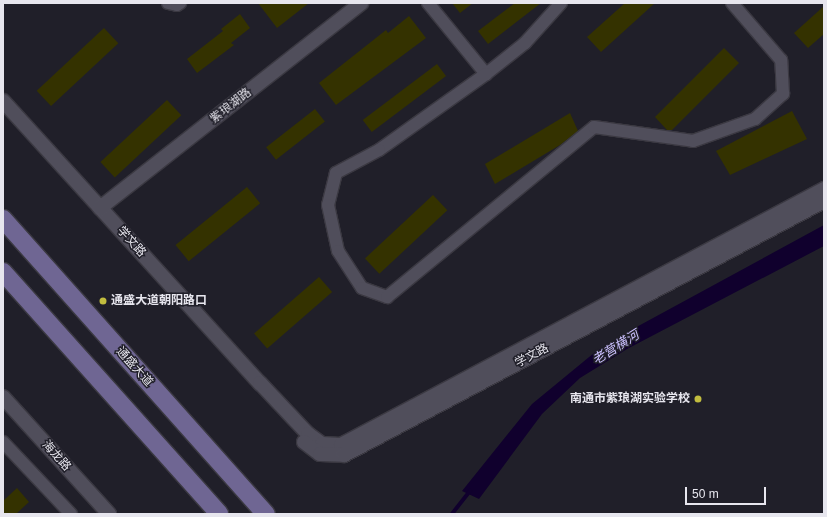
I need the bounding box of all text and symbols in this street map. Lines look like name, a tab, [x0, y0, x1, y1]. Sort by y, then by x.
street label: 紫琅湖路	[208, 86, 254, 126]
street label: 学文路	[114, 224, 148, 260]
place label: 通盛大道朝阳路口	[111, 294, 207, 308]
marker: 通盛大道朝阳路口	[98, 296, 108, 306]
water label: 老营横河	[590, 328, 642, 368]
street label: 学文路	[513, 341, 551, 371]
street label: 通盛大道	[113, 344, 155, 390]
place label: 南通市紫琅湖实验学校	[570, 392, 690, 406]
marker: 南通市紫琅湖实验学校	[693, 394, 703, 404]
street label: 海龙路	[39, 438, 73, 474]
scale bar	[687, 479, 768, 505]
text: 50 m	[692, 487, 719, 501]

